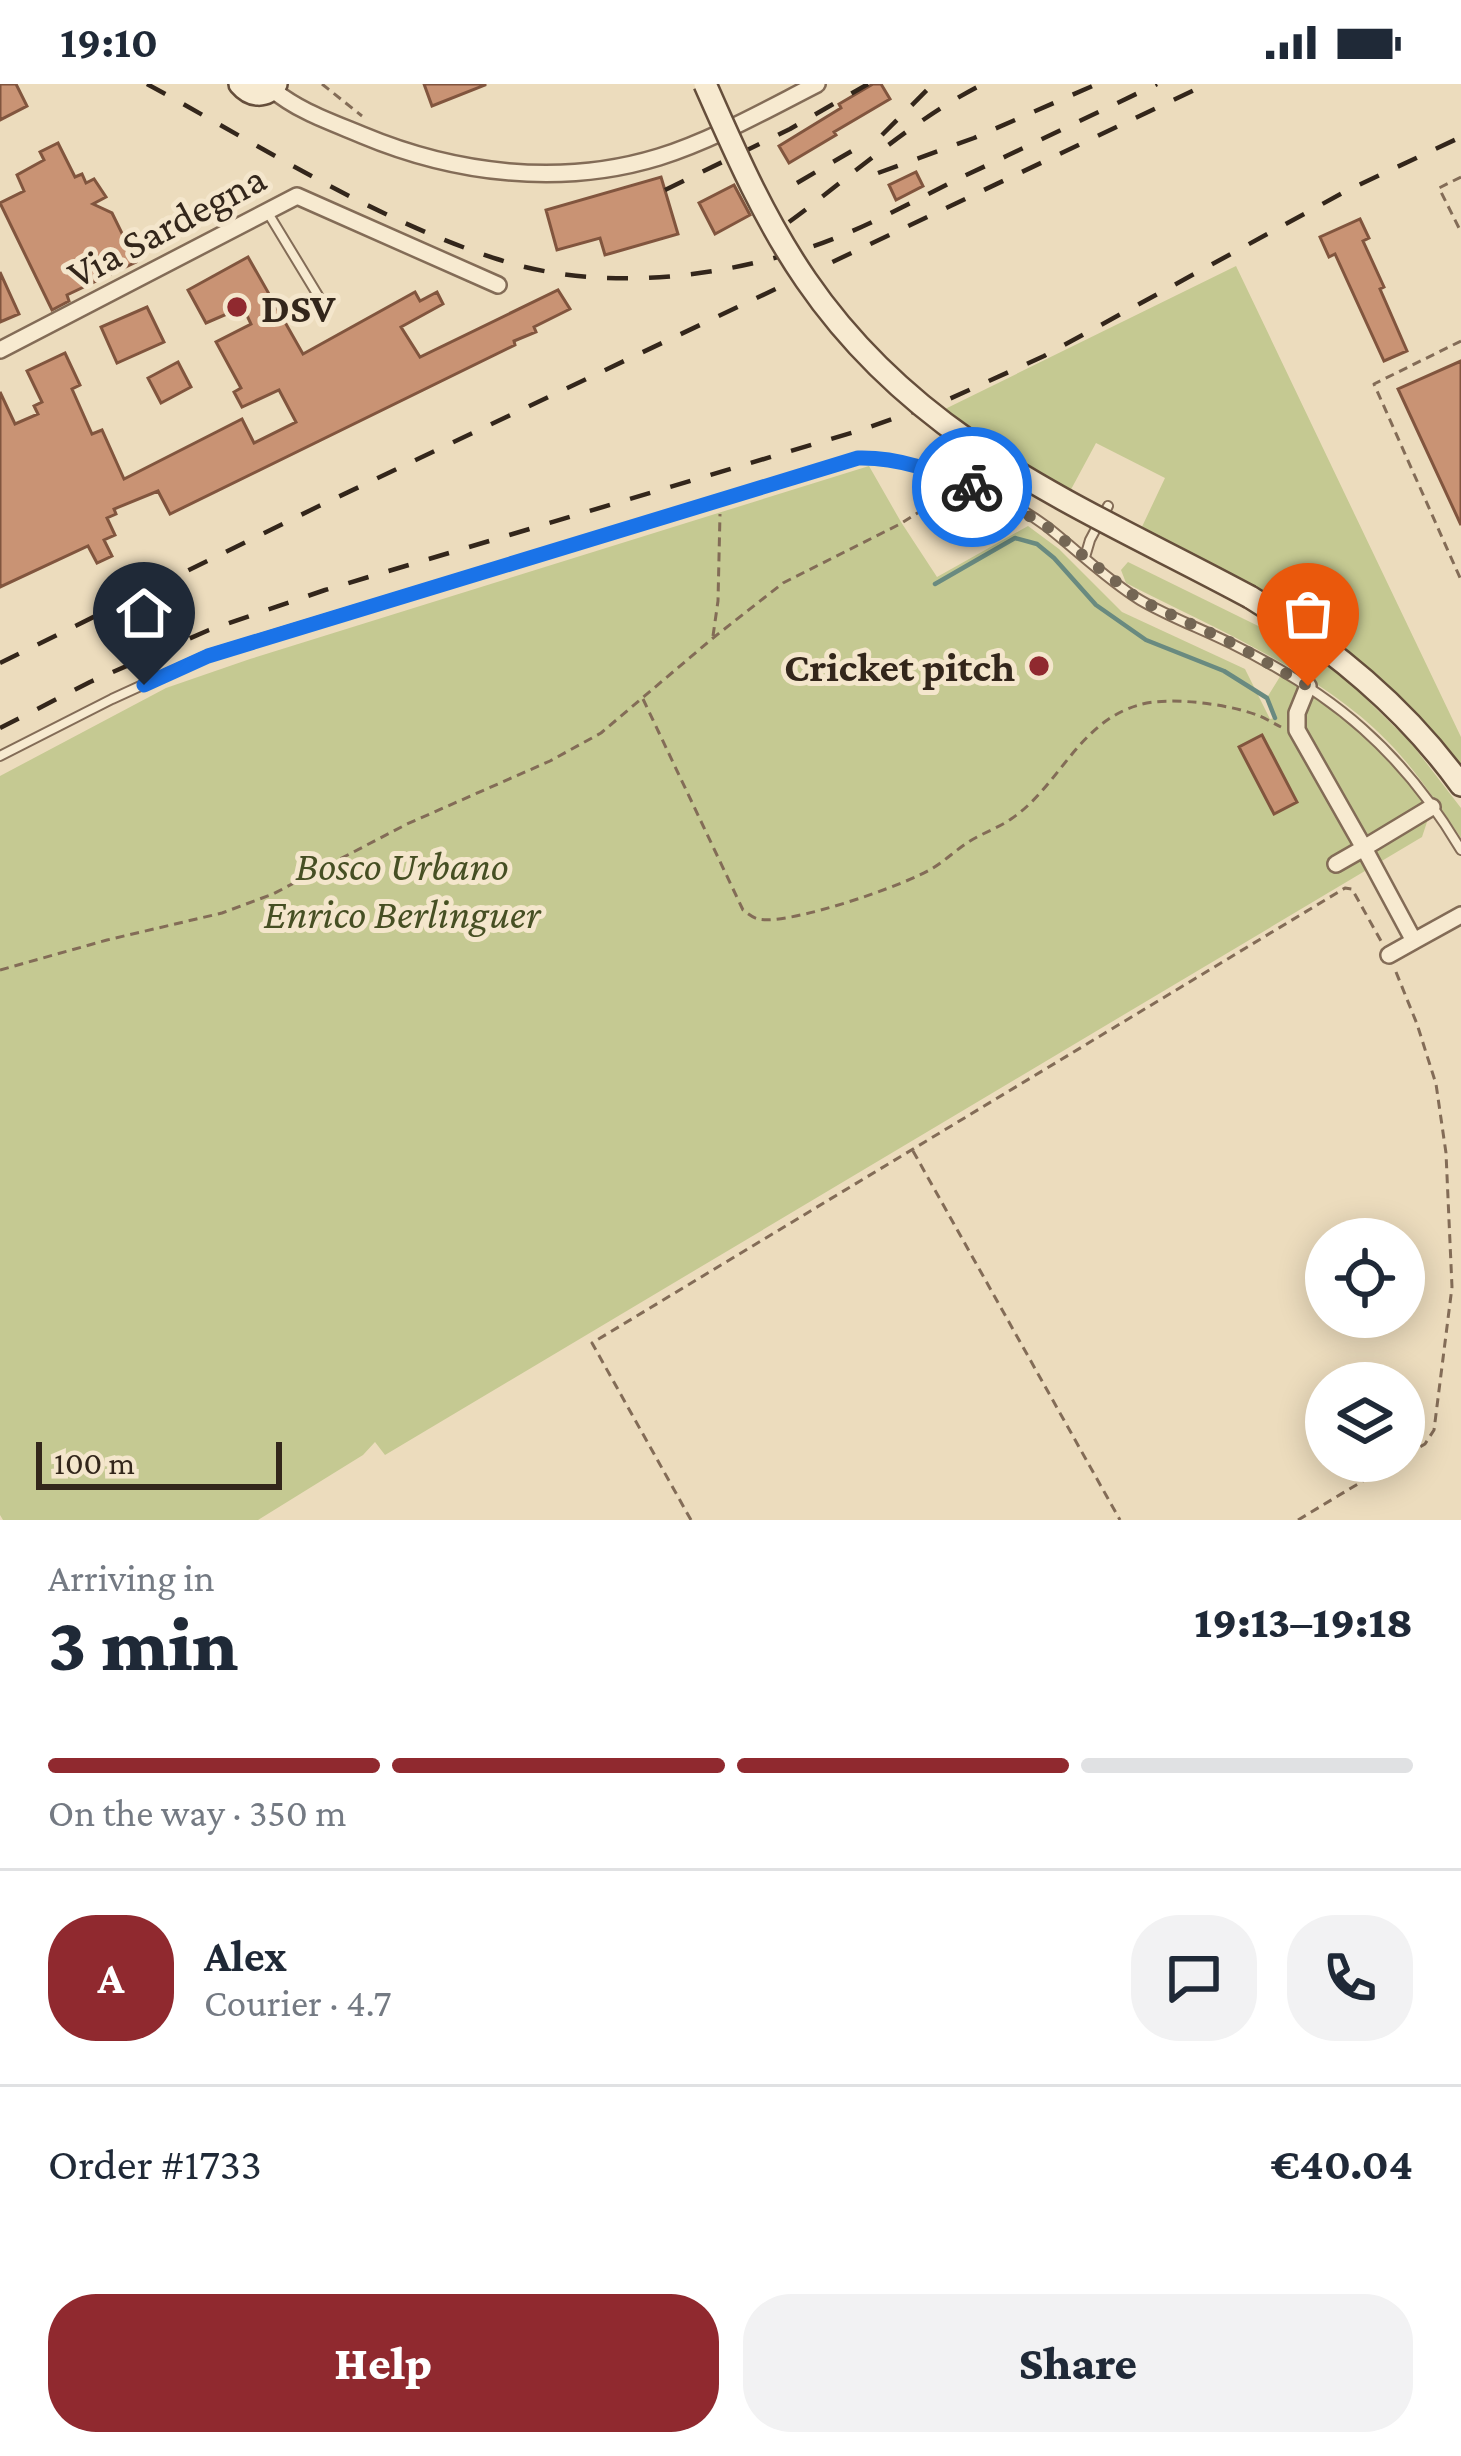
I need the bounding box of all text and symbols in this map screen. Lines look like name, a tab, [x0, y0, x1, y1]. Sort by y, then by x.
text: 19:10	[60, 17, 158, 67]
street label: Via Sardegna	[59, 154, 273, 297]
place label: DSV	[261, 284, 336, 331]
marker: DSV	[224, 294, 250, 320]
courier	[912, 427, 1032, 547]
icon: bike	[939, 454, 1005, 520]
pin	[93, 562, 195, 685]
pin	[1257, 563, 1359, 686]
icon: home	[111, 580, 177, 646]
icon: bag	[1275, 581, 1341, 647]
place label: Cricket pitch	[784, 643, 1015, 690]
marker: Cricket pitch	[1026, 653, 1052, 679]
park label: Bosco Urbano Enrico Berlinguer	[264, 842, 542, 937]
map controls	[1305, 1218, 1425, 1482]
button: locate	[1305, 1218, 1425, 1338]
button: layers	[1305, 1362, 1425, 1482]
scale bar	[36, 1436, 282, 1489]
text: 100 m	[54, 1444, 135, 1481]
text: Arriving in	[48, 1556, 215, 1599]
text: 19:13–19:18	[1194, 1597, 1413, 1647]
text: 3 min	[48, 1600, 238, 1687]
text: On the way · 350 m	[48, 1791, 347, 1834]
button: chat	[1131, 1915, 1257, 2041]
button: phone	[1287, 1915, 1413, 2041]
text: Alex	[204, 1931, 287, 1981]
text: A	[98, 1953, 124, 2003]
text: Courier · 4.7	[204, 1981, 392, 2024]
text: Order #1733	[48, 2139, 262, 2189]
text: €40.04	[1270, 2139, 1413, 2189]
button: Help	[48, 2294, 719, 2432]
button: Share	[743, 2294, 1413, 2432]

